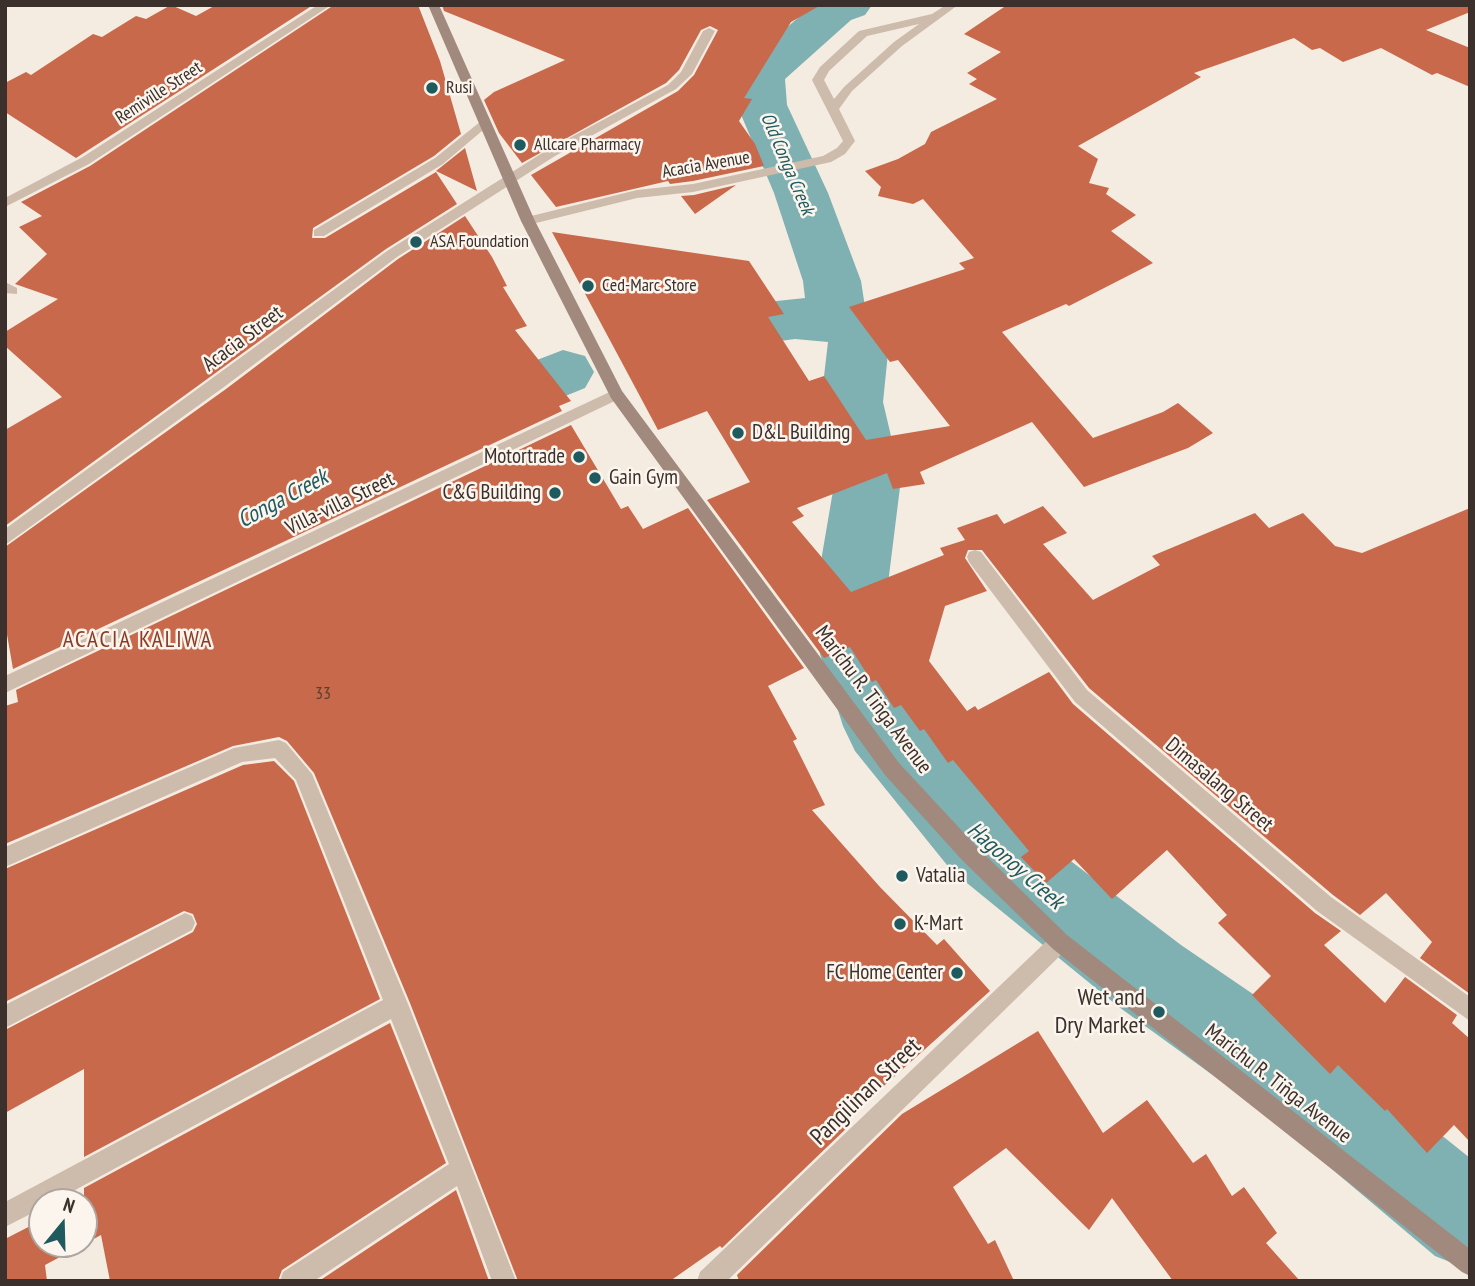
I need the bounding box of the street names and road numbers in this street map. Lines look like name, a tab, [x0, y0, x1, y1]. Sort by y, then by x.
street label: Remiville Street	[112, 57, 206, 129]
street label: Acacia Avenue	[660, 147, 752, 183]
street label: Acacia Street	[198, 301, 288, 377]
street label: Villa-villa Street	[282, 467, 398, 541]
street label: Marichu R. Tiñga Avenue	[809, 621, 937, 779]
street label: Dimasalang Street	[1160, 733, 1278, 837]
street label: Marichu R. Tiñga Avenue	[1200, 1019, 1356, 1149]
street label: Pangilinan Street	[805, 1032, 927, 1152]

